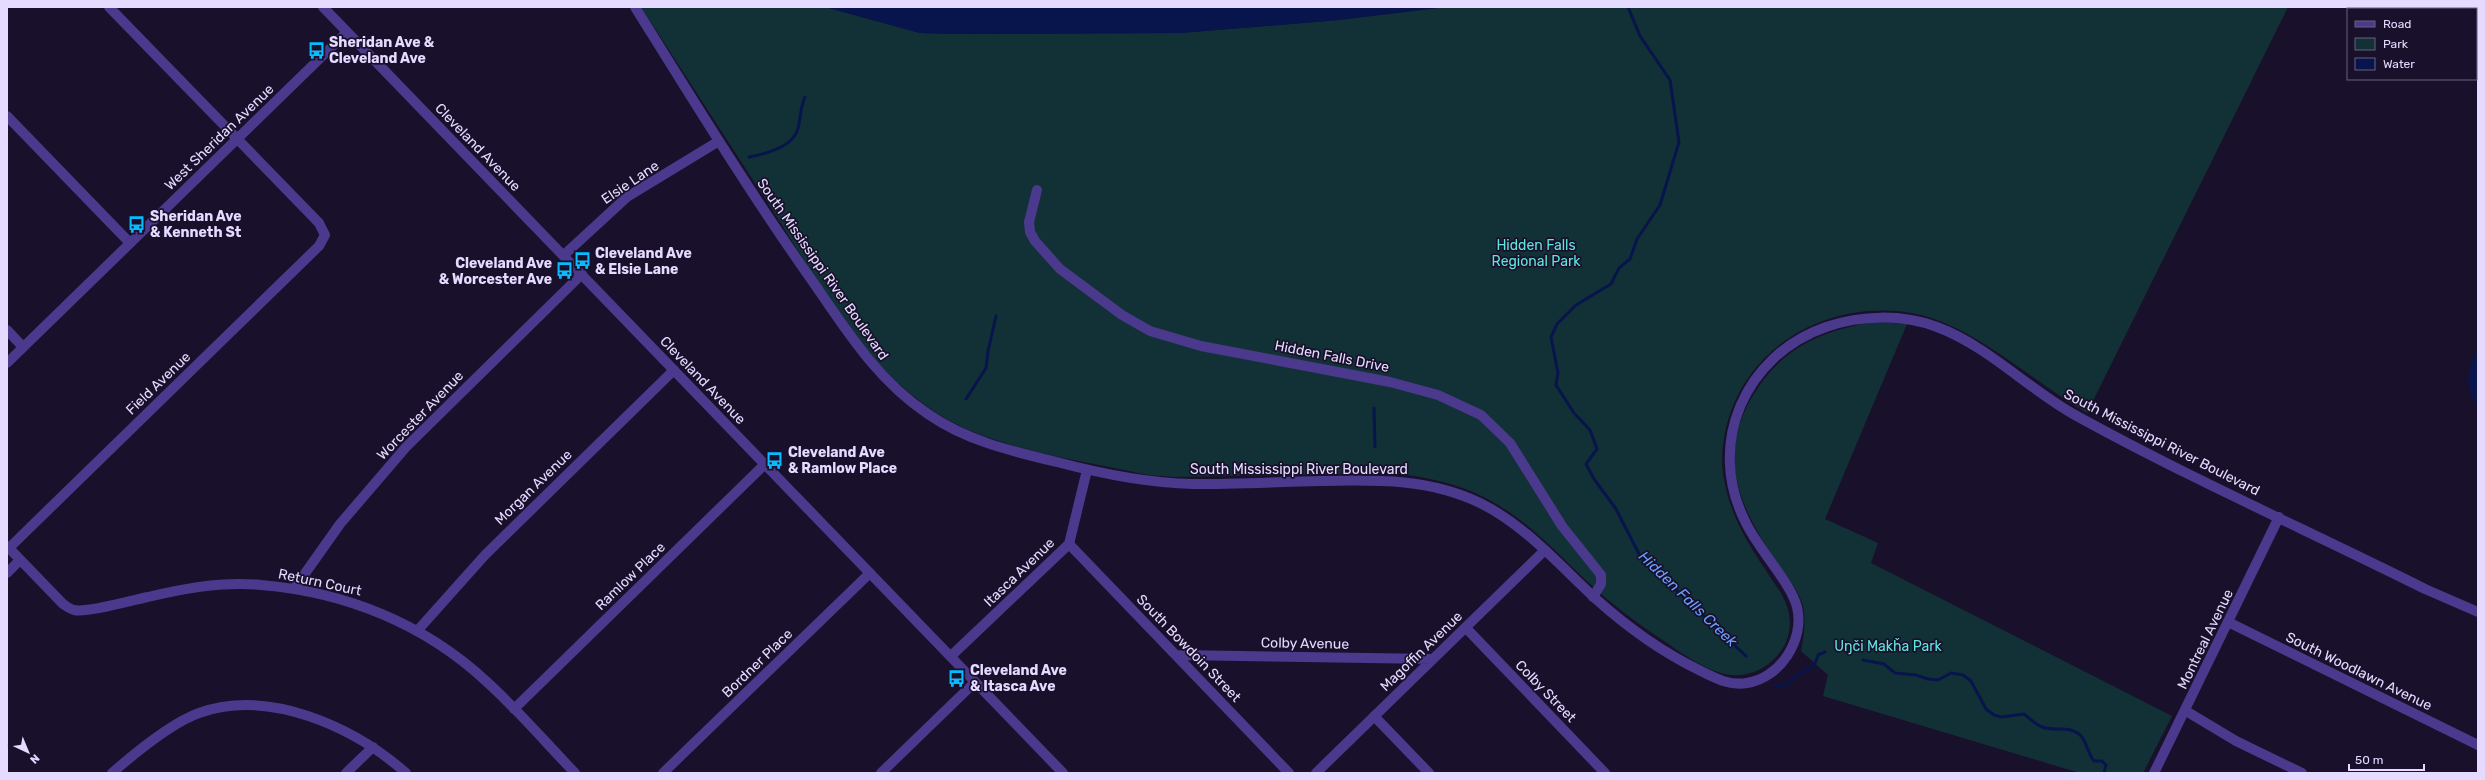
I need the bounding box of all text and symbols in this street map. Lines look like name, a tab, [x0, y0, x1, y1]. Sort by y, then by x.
legend	[2347, 8, 2477, 80]
text: Road	[2383, 17, 2411, 31]
place label: Sheridan Ave & Cleveland Ave	[329, 34, 435, 67]
text: Park	[2383, 37, 2409, 51]
bus stop icon: Sheridan Ave & Cleveland Ave	[306, 40, 326, 60]
text: Water	[2383, 57, 2415, 71]
street label: West Sheridan Avenue	[161, 81, 278, 194]
street label: Cleveland Avenue	[431, 100, 524, 195]
street label: Elsie Lane	[598, 157, 662, 208]
street label: South Mississippi River Boulevard	[753, 175, 892, 363]
place label: Sheridan Ave & Kenneth St	[150, 208, 242, 241]
bus stop icon: Sheridan Ave & Kenneth St	[127, 214, 147, 234]
park label: Hidden Falls Regional Park	[1492, 237, 1581, 270]
place label: Cleveland Ave & Elsie Lane	[595, 245, 692, 278]
bus stop icon: Cleveland Ave & Elsie Lane	[572, 251, 592, 271]
place label: Cleveland Ave & Worcester Ave	[439, 255, 552, 288]
bus stop icon: Cleveland Ave & Worcester Ave	[555, 261, 575, 281]
street label: Cleveland Avenue	[656, 333, 749, 428]
street label: Hidden Falls Drive	[1273, 337, 1391, 376]
street label: Field Avenue	[123, 348, 194, 418]
street label: Worcester Avenue	[374, 367, 467, 463]
street label: South Mississippi River Boulevard	[2061, 385, 2263, 499]
place label: Cleveland Ave & Ramlow Place	[788, 444, 897, 477]
street label: Morgan Avenue	[491, 446, 576, 529]
bus stop icon: Cleveland Ave & Ramlow Place	[765, 450, 785, 470]
street label: South Mississippi River Boulevard	[1190, 461, 1408, 478]
street label: Itasca Avenue	[980, 534, 1058, 610]
street label: Ramlow Place	[592, 539, 669, 614]
water label: Hidden Falls Creek	[1635, 547, 1741, 651]
street label: Return Court	[277, 565, 364, 600]
street label: Montreal Avenue	[2174, 586, 2237, 692]
street label: South Bowdoin Street	[1133, 591, 1245, 706]
street label: Magoffin Avenue	[1377, 608, 1466, 695]
street label: Bordner Place	[719, 625, 796, 701]
street label: South Woodlawn Avenue	[2283, 629, 2435, 714]
street label: Colby Avenue	[1261, 634, 1349, 653]
park label: Uŋči Makȟa Park	[1834, 638, 1943, 655]
street label: Colby Street	[1512, 657, 1580, 726]
place label: Cleveland Ave & Itasca Ave	[970, 662, 1067, 695]
bus stop icon: Cleveland Ave & Itasca Ave	[947, 668, 967, 688]
north arrow	[8, 732, 48, 772]
scale bar	[2349, 746, 2424, 772]
text: N	[27, 751, 42, 766]
text: 50 m	[2355, 753, 2383, 767]

